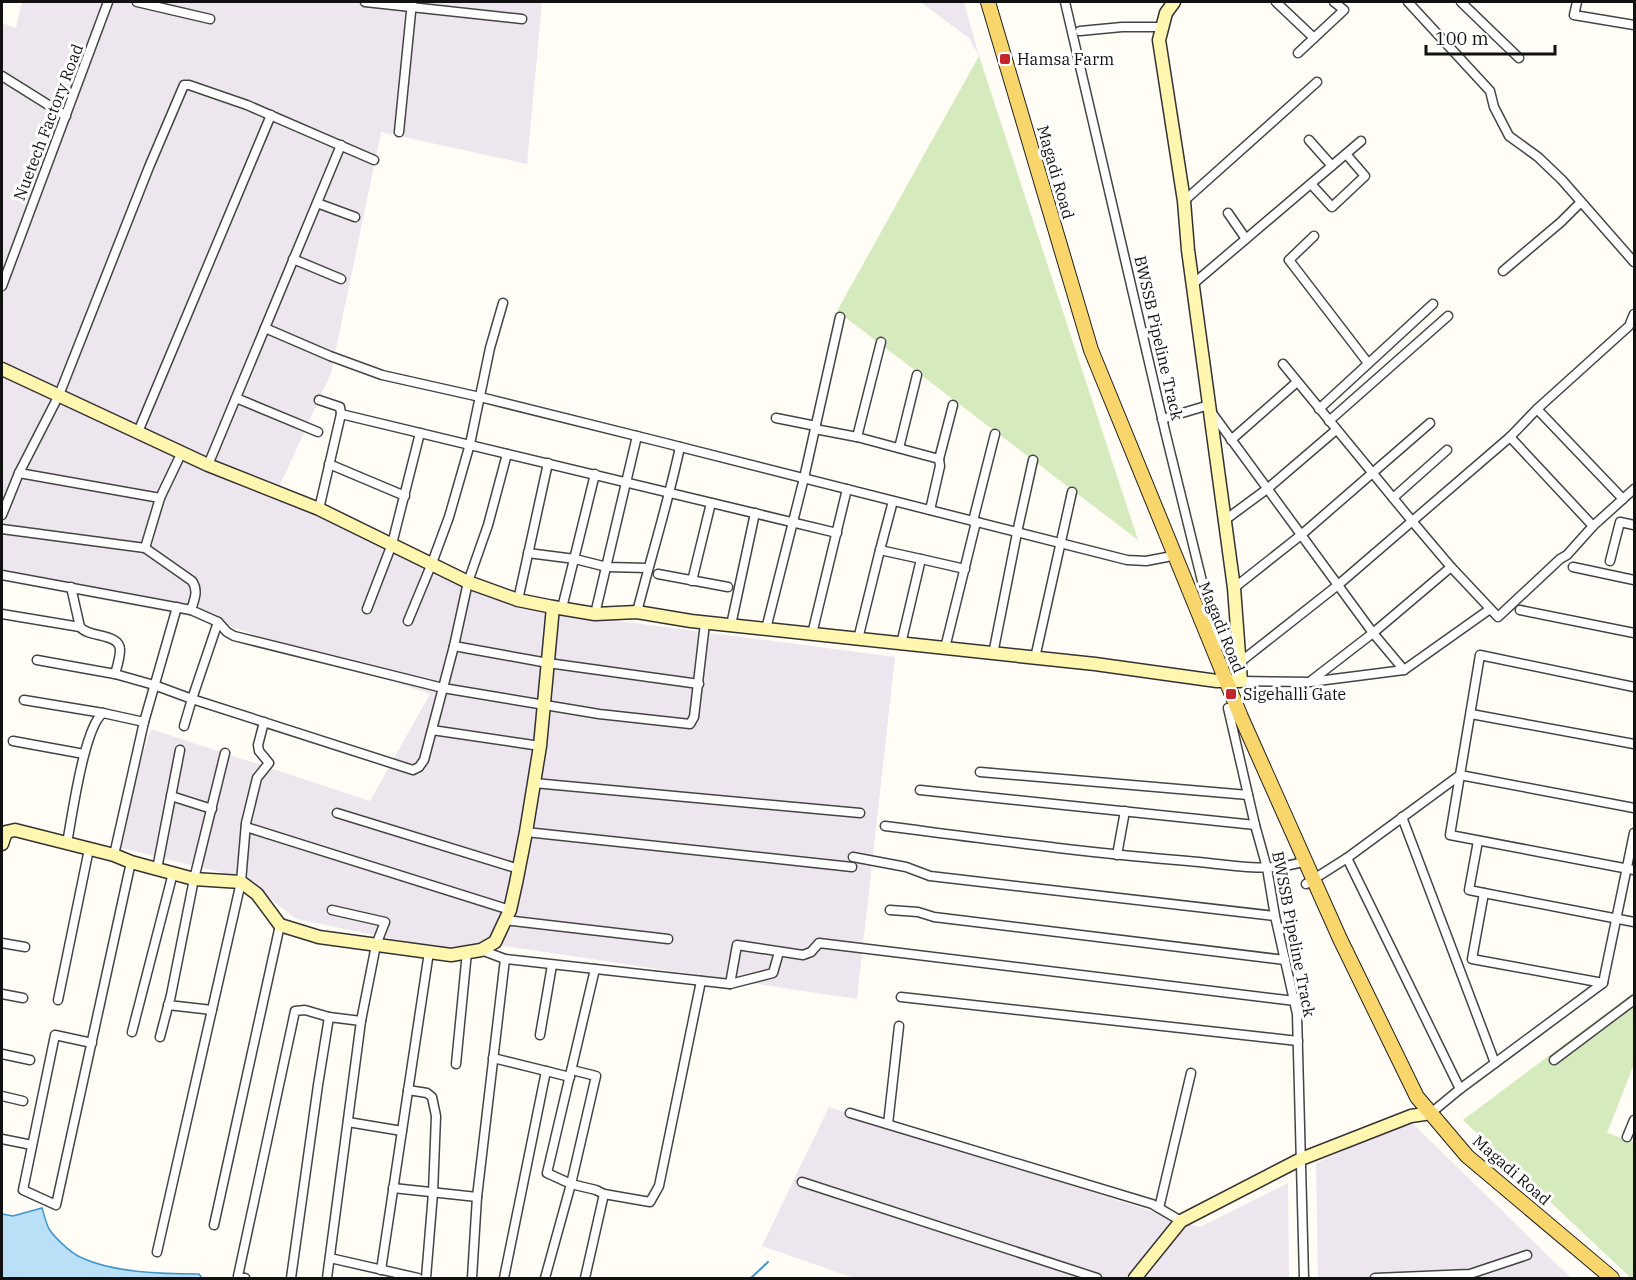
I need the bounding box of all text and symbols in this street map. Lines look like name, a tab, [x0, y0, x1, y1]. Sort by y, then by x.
scale bar	[1426, 18, 1555, 56]
text: 100 m	[1435, 27, 1489, 50]
street label: Nuetech Factory Road	[9, 41, 87, 203]
place label: Hamsa Farm	[1017, 49, 1114, 69]
marker: Hamsa Farm	[998, 52, 1012, 66]
street label: Magadi Road	[1033, 123, 1079, 221]
street label: BWSSB Pipeline Track	[1130, 254, 1188, 423]
street label: Magadi Road	[1195, 578, 1249, 676]
place label: Sigehalli Gate	[1243, 684, 1346, 704]
marker: Sigehalli Gate	[1224, 687, 1238, 701]
street label: BWSSB Pipeline Track	[1268, 849, 1320, 1019]
street label: Magadi Road	[1469, 1131, 1555, 1209]

